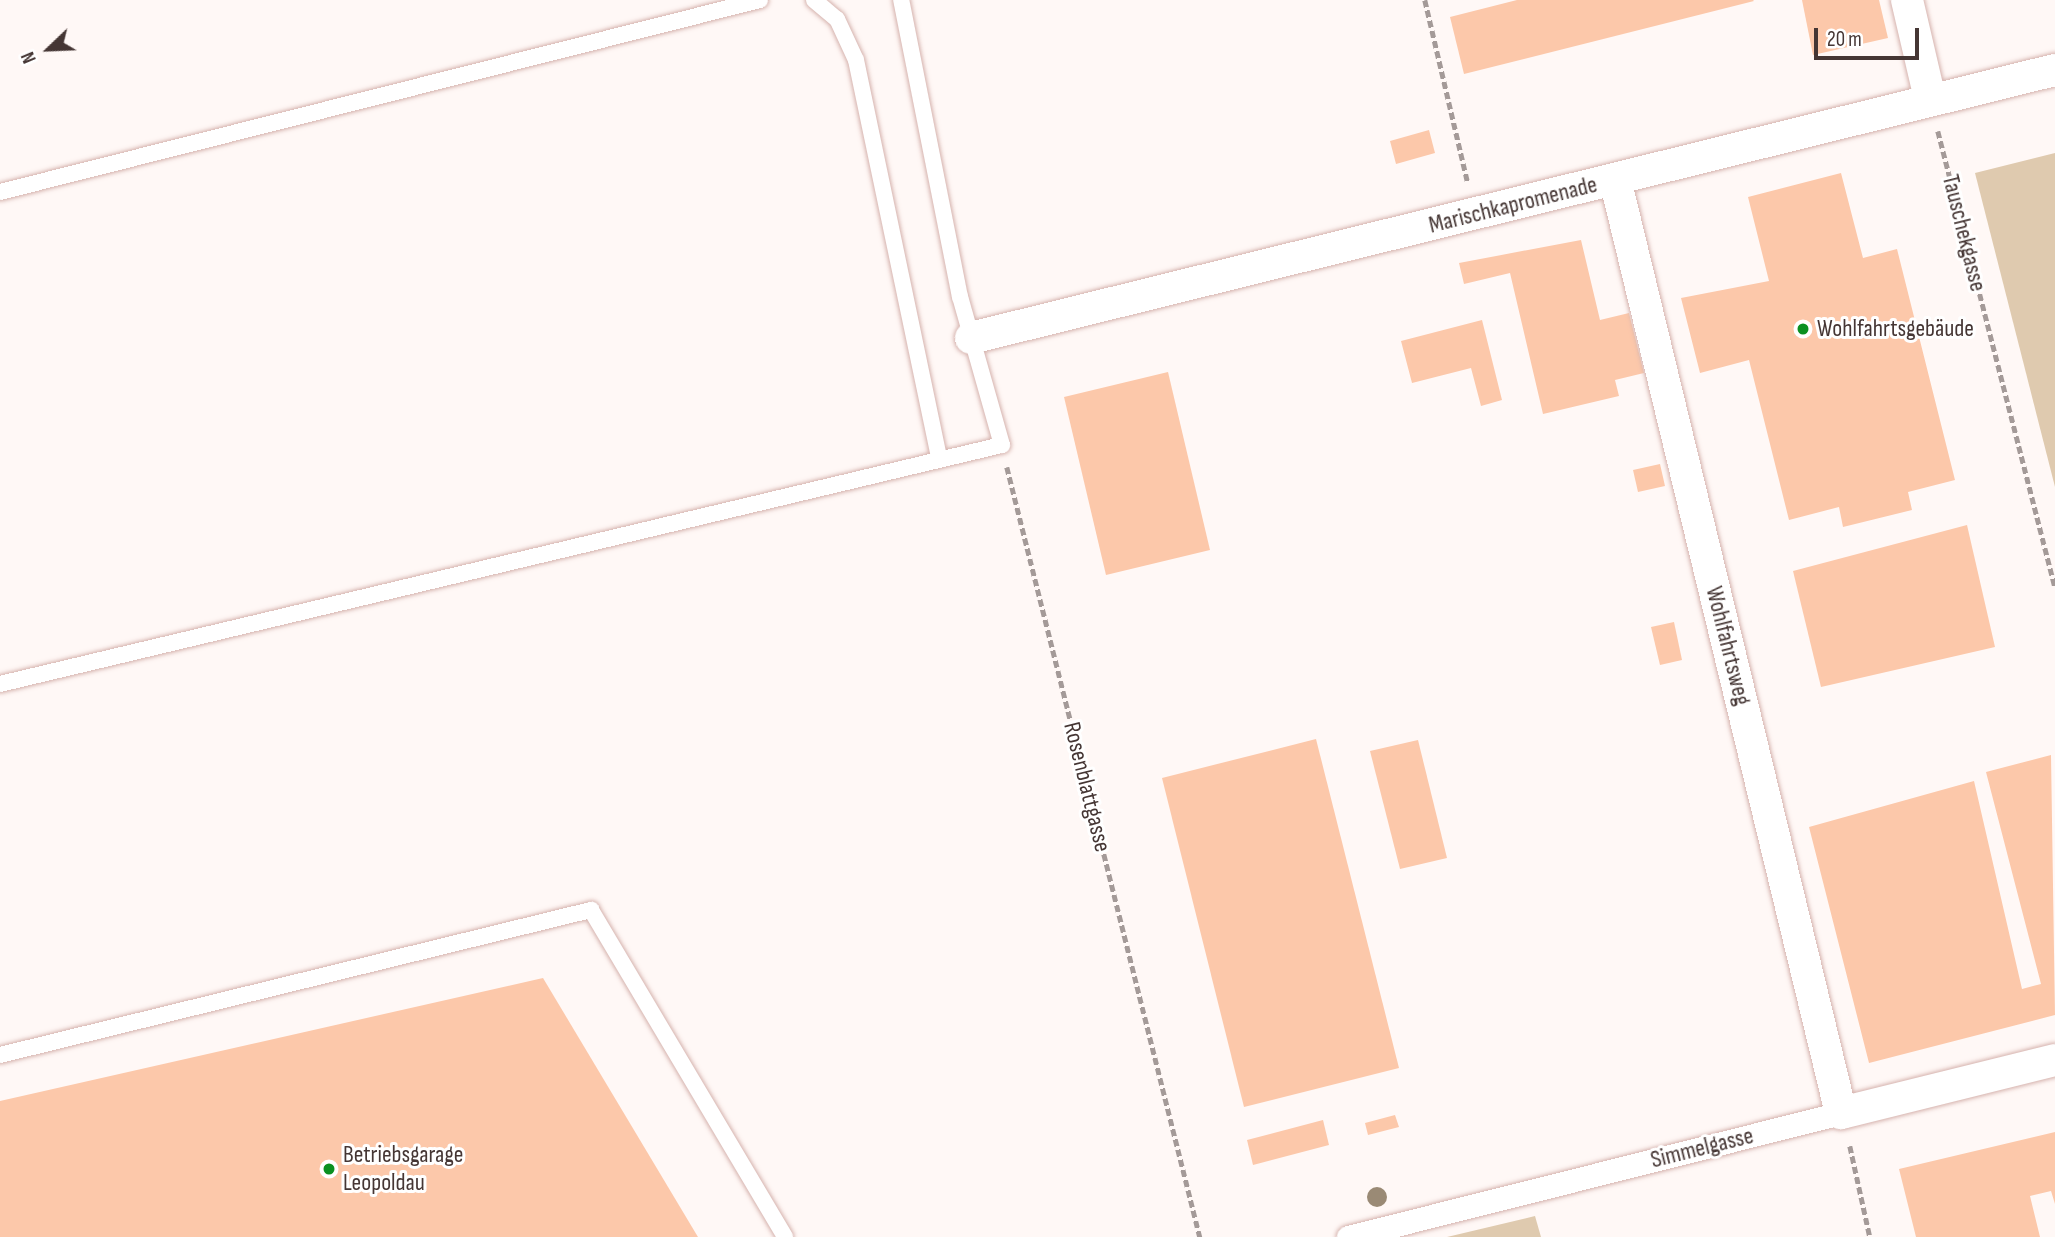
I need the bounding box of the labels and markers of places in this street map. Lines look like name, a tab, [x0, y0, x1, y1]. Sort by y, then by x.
place label: Wohlfahrtsgebäude	[1817, 315, 1974, 343]
marker: Wohlfahrtsgebäude	[1795, 321, 1811, 337]
place label: Betriebsgarage Leopoldau	[343, 1141, 463, 1197]
marker: Betriebsgarage Leopoldau	[321, 1161, 337, 1177]

